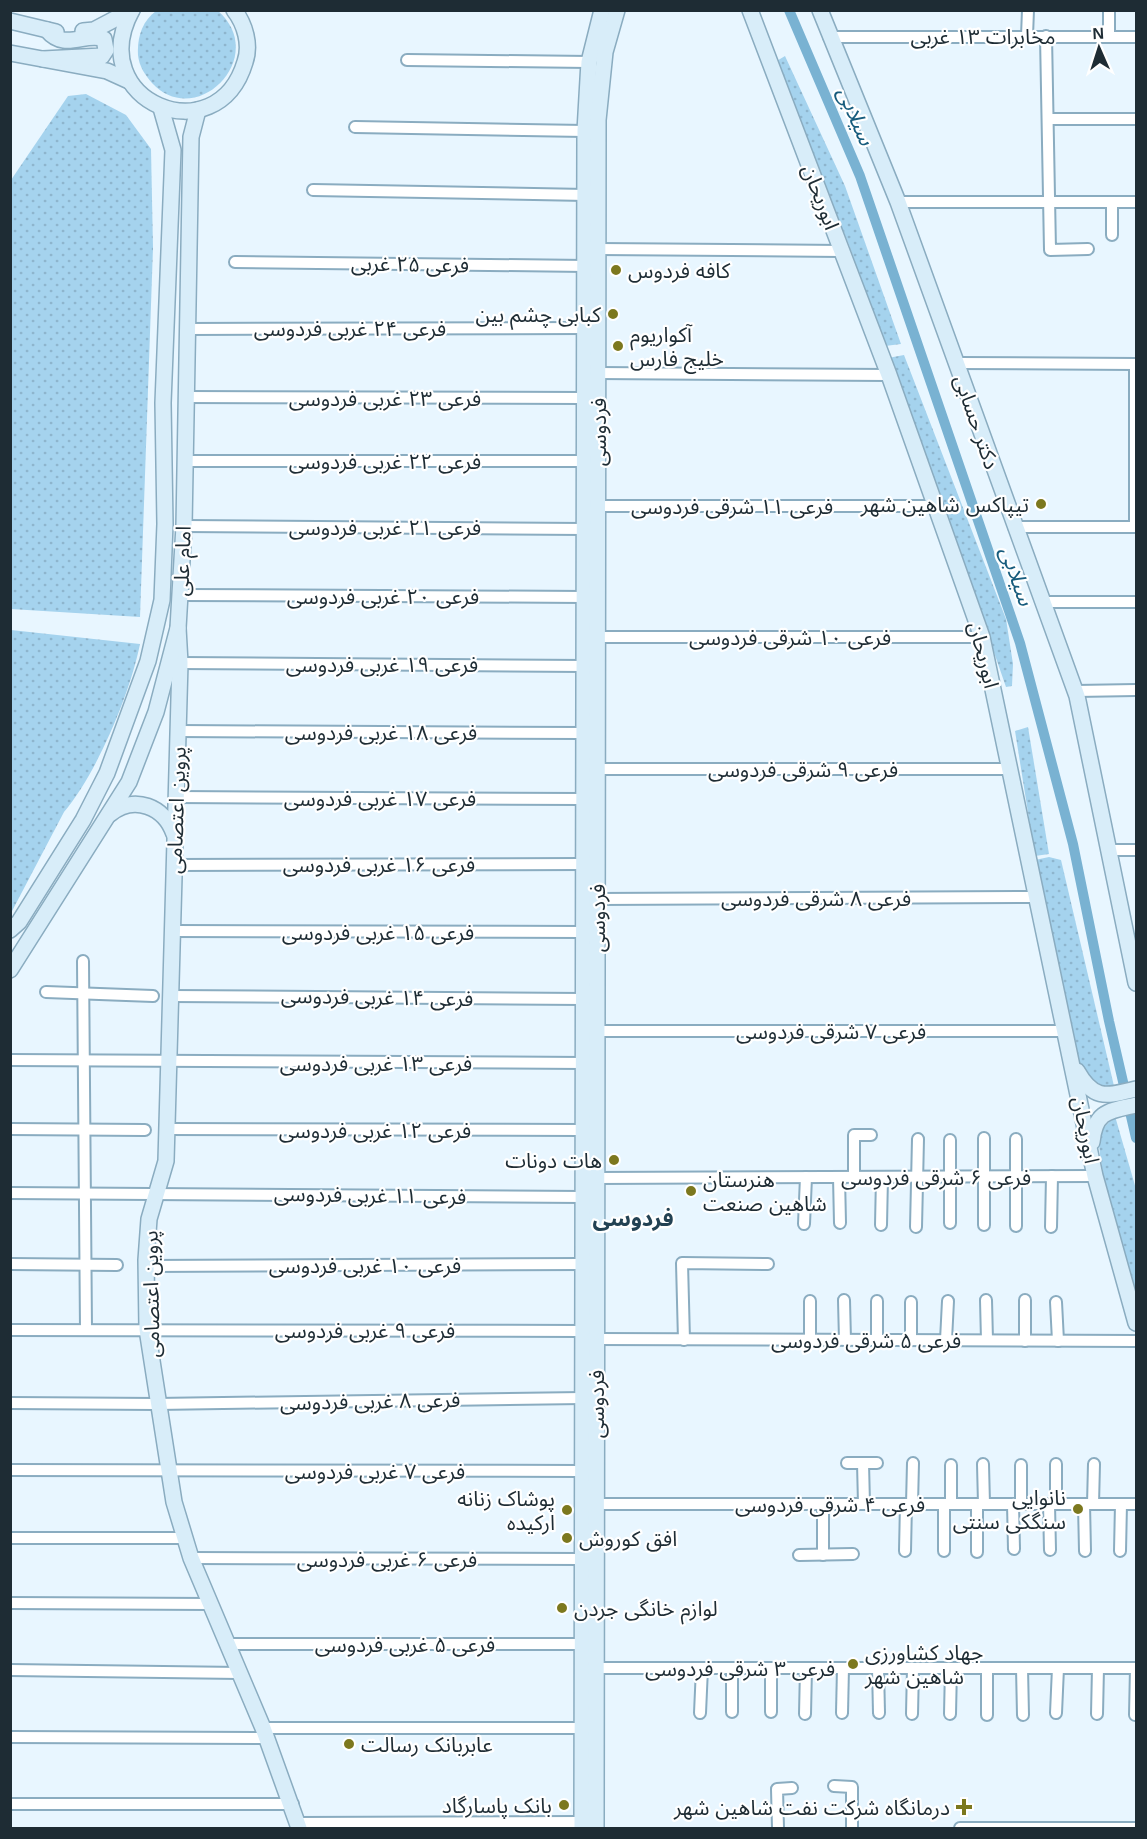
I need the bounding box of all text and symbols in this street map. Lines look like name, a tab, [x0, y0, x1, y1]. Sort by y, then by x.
north arrow	[1069, 18, 1129, 78]
street label: مخابرات ۱۳ غربی	[911, 25, 1055, 49]
text: N	[1092, 25, 1104, 42]
water label: سیلابی	[832, 83, 880, 150]
street label: ابوریحان	[797, 161, 844, 233]
street label: فرعی ۲۵ غربی	[351, 251, 469, 278]
place label: کافه فردوس	[628, 259, 730, 283]
marker: کافه فردوس	[609, 263, 623, 277]
place label: کبابی چشم بین	[475, 303, 601, 330]
marker: کبابی چشم بین	[606, 307, 620, 321]
street label: فرعی ۲۴ غربی فردوسی	[254, 317, 446, 341]
place label: آکواریوم خلیج فارس	[630, 323, 724, 374]
marker: آکواریوم خلیج فارس	[611, 339, 625, 353]
street label: دکتر حسابی	[949, 372, 1004, 472]
street label: فرعی ۲۳ غربی فردوسی	[289, 387, 481, 411]
street label: فردوسی	[587, 398, 611, 466]
street label: فرعی ۲۲ غربی فردوسی	[289, 450, 481, 474]
place label: تیپاکس شاهین شهر	[860, 493, 1029, 518]
street label: فرعی ۱۱ شرقی فردوسی	[631, 495, 833, 519]
marker: تیپاکس شاهین شهر	[1034, 497, 1048, 511]
street label: فرعی ۲۱ غربی فردوسی	[289, 516, 481, 540]
street label: امام علی	[169, 525, 200, 597]
water label: سیلابی	[994, 543, 1039, 610]
street label: فرعی ۲۰ غربی فردوسی	[287, 585, 479, 609]
street label: ابوریحان	[964, 619, 1003, 691]
street label: فرعی ۱۰ شرقی فردوسی	[689, 626, 891, 650]
street label: فرعی ۱۹ غربی فردوسی	[286, 653, 478, 677]
street label: فرعی ۱۸ غربی فردوسی	[285, 721, 477, 745]
street label: پروین اعتصامی	[162, 746, 192, 874]
street label: فرعی ۹ شرقی فردوسی	[708, 758, 898, 782]
street label: فرعی ۱۷ غربی فردوسی	[284, 787, 476, 811]
street label: فرعی ۱۶ غربی فردوسی	[283, 853, 475, 877]
street label: فردوسی	[586, 884, 610, 952]
street label: فرعی ۸ شرقی فردوسی	[721, 887, 911, 911]
street label: فرعی ۱۵ غربی فردوسی	[282, 921, 474, 945]
street label: فرعی ۱۴ غربی فردوسی	[281, 984, 473, 1011]
street label: فرعی ۷ شرقی فردوسی	[736, 1020, 926, 1044]
street label: فرعی ۱۳ غربی فردوسی	[280, 1052, 472, 1076]
street label: ابوریحان	[1067, 1095, 1104, 1166]
street label: فرعی ۱۲ غربی فردوسی	[279, 1119, 471, 1143]
place label: هات دونات	[505, 1149, 602, 1173]
marker: هات دونات	[607, 1153, 621, 1167]
street label: فرعی ۶ شرقی فردوسی	[841, 1166, 1031, 1190]
place label: هنرستان شاهین صنعت	[703, 1168, 827, 1216]
street label: فرعی ۱۱ غربی فردوسی	[274, 1182, 466, 1209]
marker: هنرستان شاهین صنعت	[684, 1184, 698, 1198]
district label: فردوسی	[592, 1206, 674, 1231]
street label: پروین اعتصامی	[138, 1230, 166, 1358]
street label: فرعی ۱۰ غربی فردوسی	[269, 1254, 461, 1278]
street label: فرعی ۹ غربی فردوسی	[275, 1319, 455, 1343]
street label: فرعی ۵ شرقی فردوسی	[771, 1329, 961, 1353]
street label: فردوسی	[585, 1370, 609, 1438]
street label: فرعی ۸ غربی فردوسی	[280, 1388, 460, 1415]
street label: فرعی ۷ غربی فردوسی	[285, 1460, 465, 1484]
place label: نانوایی سنگکی سنتی	[953, 1486, 1066, 1534]
place label: پوشاک زنانه ارکیده	[457, 1487, 555, 1535]
street label: فرعی ۴ شرقی فردوسی	[735, 1493, 925, 1517]
marker: نانوایی سنگکی سنتی	[1071, 1502, 1085, 1516]
marker: پوشاک زنانه ارکیده	[560, 1503, 574, 1517]
place label: افق کوروش	[579, 1527, 677, 1552]
marker: افق کوروش	[560, 1531, 574, 1545]
street label: فرعی ۶ غربی فردوسی	[297, 1548, 477, 1572]
place label: لوازم خانگی جردن	[574, 1597, 718, 1625]
marker: لوازم خانگی جردن	[555, 1601, 569, 1615]
street label: فرعی ۵ غربی فردوسی	[315, 1633, 495, 1657]
place label: جهاد کشاورزی شاهین شهر	[864, 1641, 983, 1689]
street label: فرعی ۳ شرقی فردوسی	[645, 1657, 835, 1681]
marker: جهاد کشاورزی شاهین شهر	[846, 1657, 860, 1671]
place label: عابربانک رسالت	[361, 1733, 493, 1757]
marker: عابربانک رسالت	[342, 1737, 356, 1751]
place label: بانک پاسارگاد	[442, 1794, 552, 1819]
place label: درمانگاه شرکت نفت شاهین شهر	[673, 1796, 950, 1820]
marker: بانک پاسارگاد	[557, 1798, 571, 1812]
marker: درمانگاه شرکت نفت شاهین شهر	[955, 1798, 973, 1816]

